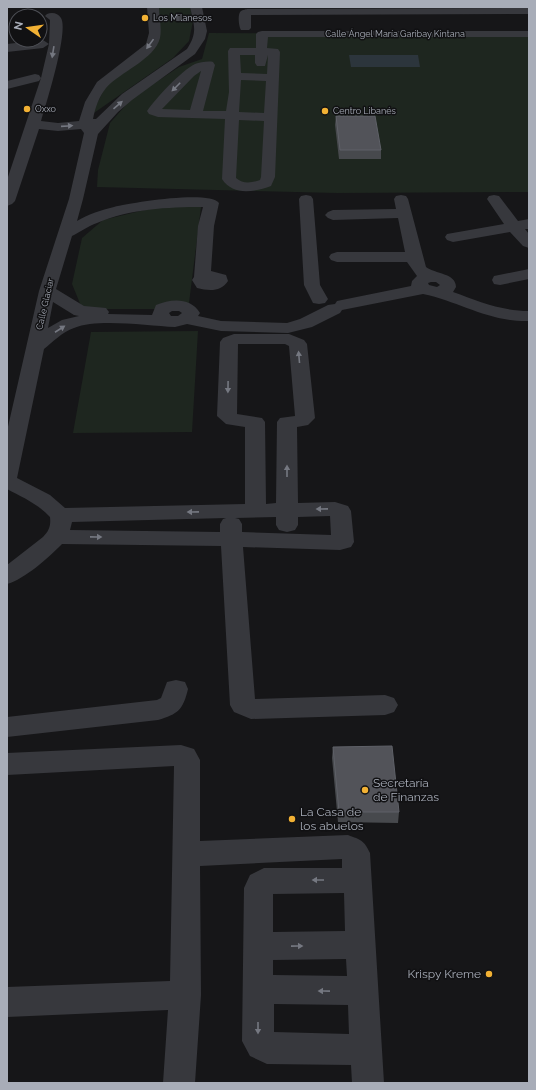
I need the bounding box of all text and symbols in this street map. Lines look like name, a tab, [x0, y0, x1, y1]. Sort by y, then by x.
north arrow	[8, 8, 48, 48]
marker: Los Milanesos	[140, 13, 150, 23]
place label: Los Milanesos	[153, 13, 213, 23]
text: N	[11, 20, 26, 31]
street label: Calle Ángel María Garibay Kintana	[325, 28, 465, 39]
one-way arrow	[146, 39, 154, 50]
one-way arrow	[50, 46, 56, 58]
one-way arrow	[171, 82, 181, 92]
one-way arrow	[113, 101, 122, 110]
marker: Oxxo	[22, 104, 32, 114]
place label: Oxxo	[35, 104, 56, 114]
marker: Centro Libanés	[320, 106, 330, 116]
place label: Centro Libanés	[333, 106, 397, 116]
one-way arrow	[61, 122, 73, 129]
street label: Calle Glaciar	[34, 277, 56, 331]
one-way arrow	[55, 325, 65, 333]
one-way arrow	[296, 351, 303, 363]
one-way arrow	[225, 381, 231, 394]
one-way arrow	[284, 464, 290, 477]
one-way arrow	[315, 506, 328, 512]
one-way arrow	[186, 509, 199, 515]
one-way arrow	[90, 534, 103, 540]
place label: Secretaría de Finanzas	[373, 776, 439, 804]
marker: Secretaría de Finanzas	[360, 785, 370, 795]
place label: La Casa de los abuelos	[300, 805, 364, 833]
marker: La Casa de los abuelos	[287, 814, 297, 824]
one-way arrow	[311, 877, 324, 883]
one-way arrow	[291, 943, 304, 949]
place label: Krispy Kreme	[407, 967, 481, 981]
marker: Krispy Kreme	[484, 969, 494, 979]
one-way arrow	[318, 987, 330, 994]
one-way arrow	[255, 1022, 261, 1035]

